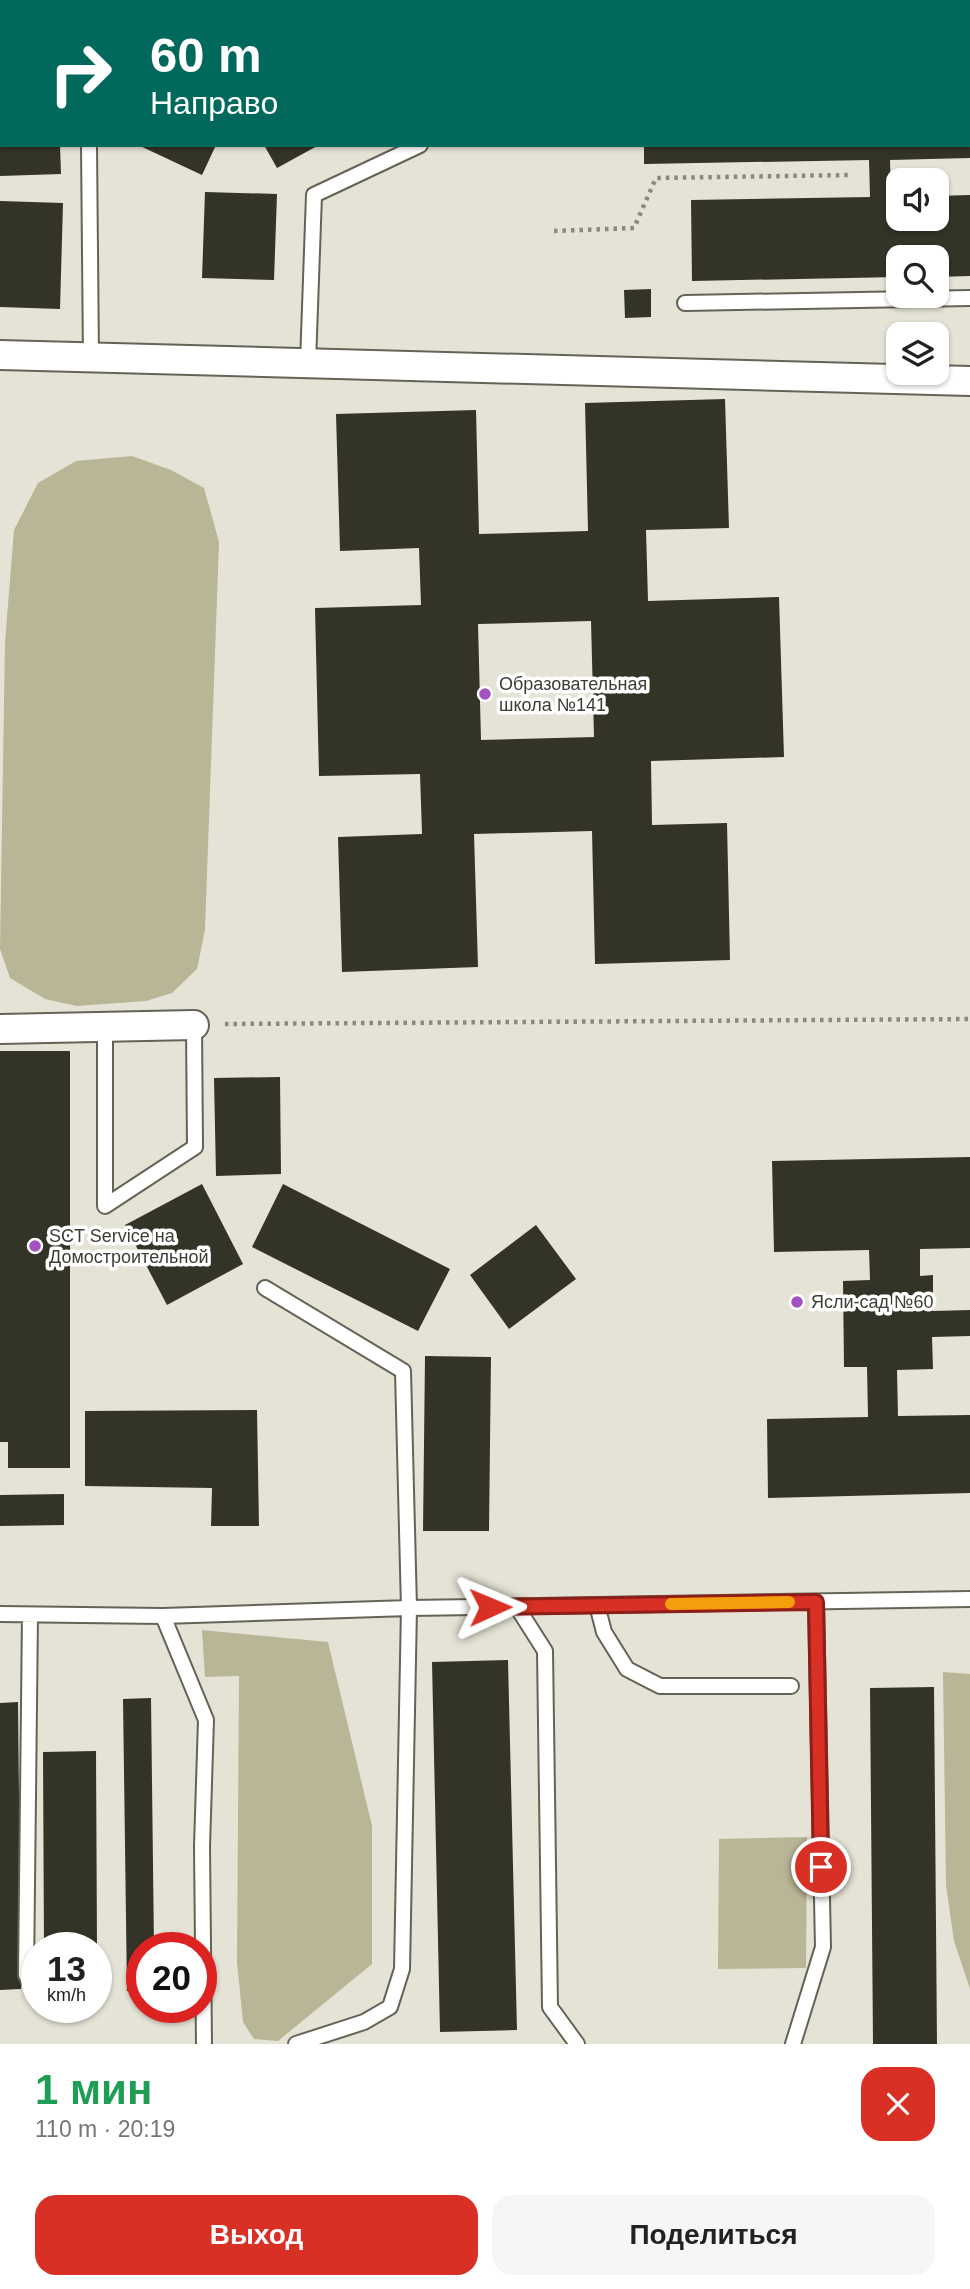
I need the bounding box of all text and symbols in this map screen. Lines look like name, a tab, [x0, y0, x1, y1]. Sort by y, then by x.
icon: right	[35, 28, 126, 119]
text: 60 m	[150, 28, 262, 82]
text: Направо	[150, 85, 278, 121]
map controls	[886, 168, 949, 385]
button: sound	[886, 168, 949, 231]
button: search	[886, 245, 949, 308]
button: layers	[886, 322, 949, 385]
place label: Образовательная школа №141	[499, 674, 647, 715]
marker: Образовательная школа №141	[477, 686, 493, 702]
place label: SCT Service на Домостроительной	[49, 1226, 208, 1267]
marker: SCT Service на Домостроительной	[27, 1238, 43, 1254]
place label: Ясли-сад №60	[811, 1292, 933, 1312]
marker: Ясли-сад №60	[789, 1294, 805, 1310]
position arrow	[453, 1570, 527, 1644]
pin	[791, 1837, 851, 1897]
icon: arrive	[802, 1848, 840, 1886]
speed limit sign: 20	[126, 1932, 217, 2023]
text: 13	[47, 1949, 86, 1988]
text: km/h	[47, 1985, 86, 2005]
text: 1 мин	[35, 2066, 152, 2113]
button: close	[861, 2067, 935, 2141]
text: 110 m · 20:19	[35, 2116, 175, 2142]
button: Выход	[35, 2195, 478, 2275]
button: Поделиться	[492, 2195, 935, 2275]

